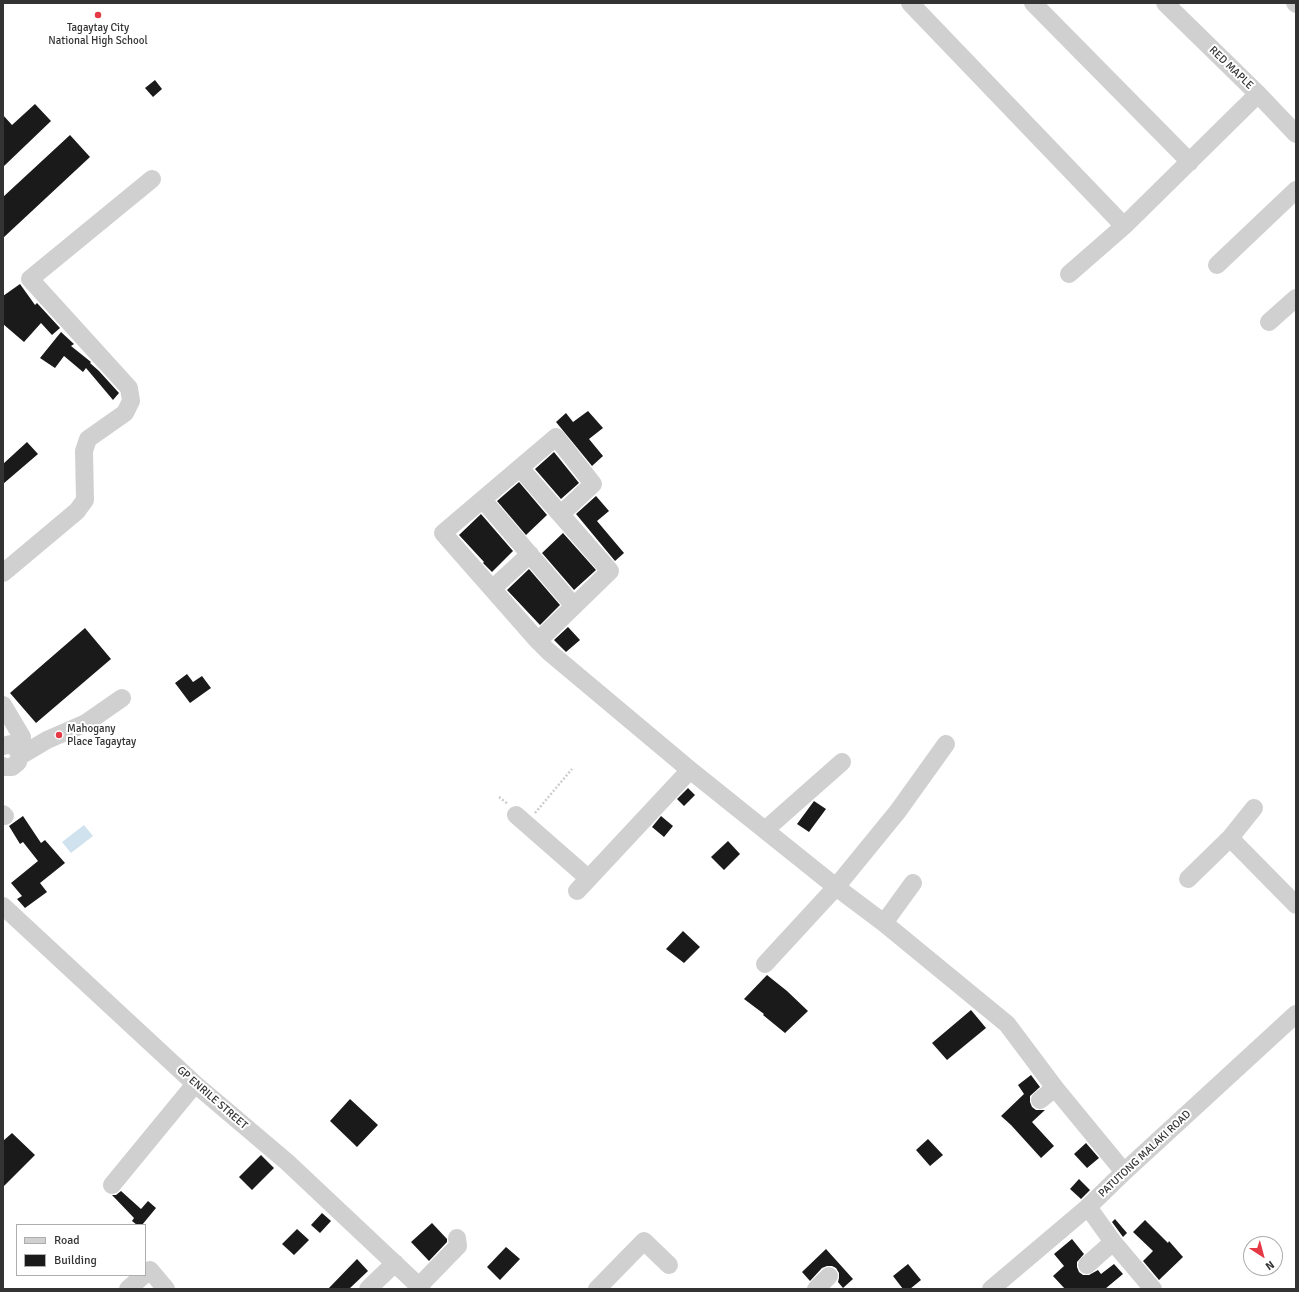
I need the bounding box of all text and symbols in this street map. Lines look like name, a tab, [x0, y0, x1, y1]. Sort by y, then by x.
marker: Tagaytay City National High School	[93, 10, 103, 20]
place label: Tagaytay City National High School	[48, 21, 148, 47]
street label: RED MAPLE	[1206, 44, 1256, 92]
place label: Mahogany Place Tagaytay	[67, 722, 136, 748]
marker: Mahogany Place Tagaytay	[54, 730, 64, 740]
street label: GP ENRILE STREET	[174, 1064, 250, 1132]
street label: PATUTONG MALAKI ROAD	[1096, 1108, 1194, 1200]
legend	[16, 1224, 146, 1276]
text: Road	[54, 1233, 80, 1248]
north arrow	[1243, 1236, 1283, 1276]
text: Building	[54, 1253, 97, 1268]
text: N	[1263, 1258, 1277, 1273]

